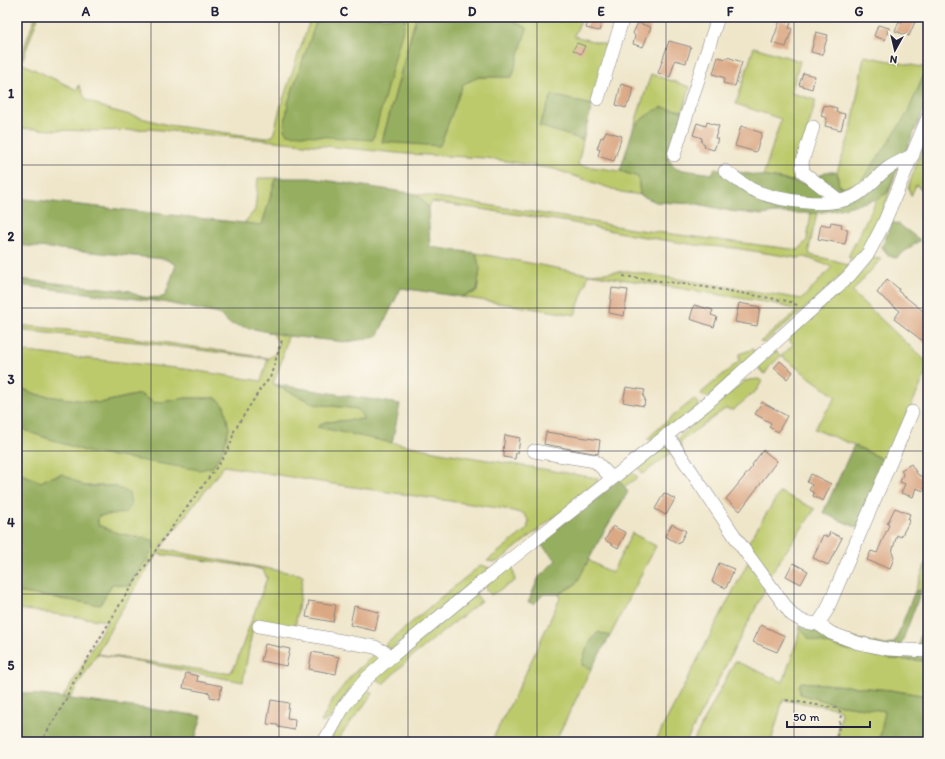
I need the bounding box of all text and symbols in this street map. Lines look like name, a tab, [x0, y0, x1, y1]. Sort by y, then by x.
text: A	[81, 4, 91, 19]
text: B	[211, 4, 220, 19]
text: C	[340, 4, 349, 19]
text: D	[468, 4, 477, 19]
text: E	[597, 4, 605, 19]
text: F	[727, 4, 734, 19]
text: G	[855, 4, 864, 19]
north arrow	[875, 30, 915, 70]
text: N	[889, 52, 898, 66]
text: 1	[8, 86, 14, 101]
text: 2	[8, 229, 15, 244]
text: 3	[7, 372, 15, 387]
text: 4	[7, 515, 15, 530]
text: 5	[8, 658, 15, 673]
scale bar	[787, 703, 870, 729]
text: 50 m	[793, 710, 819, 724]

